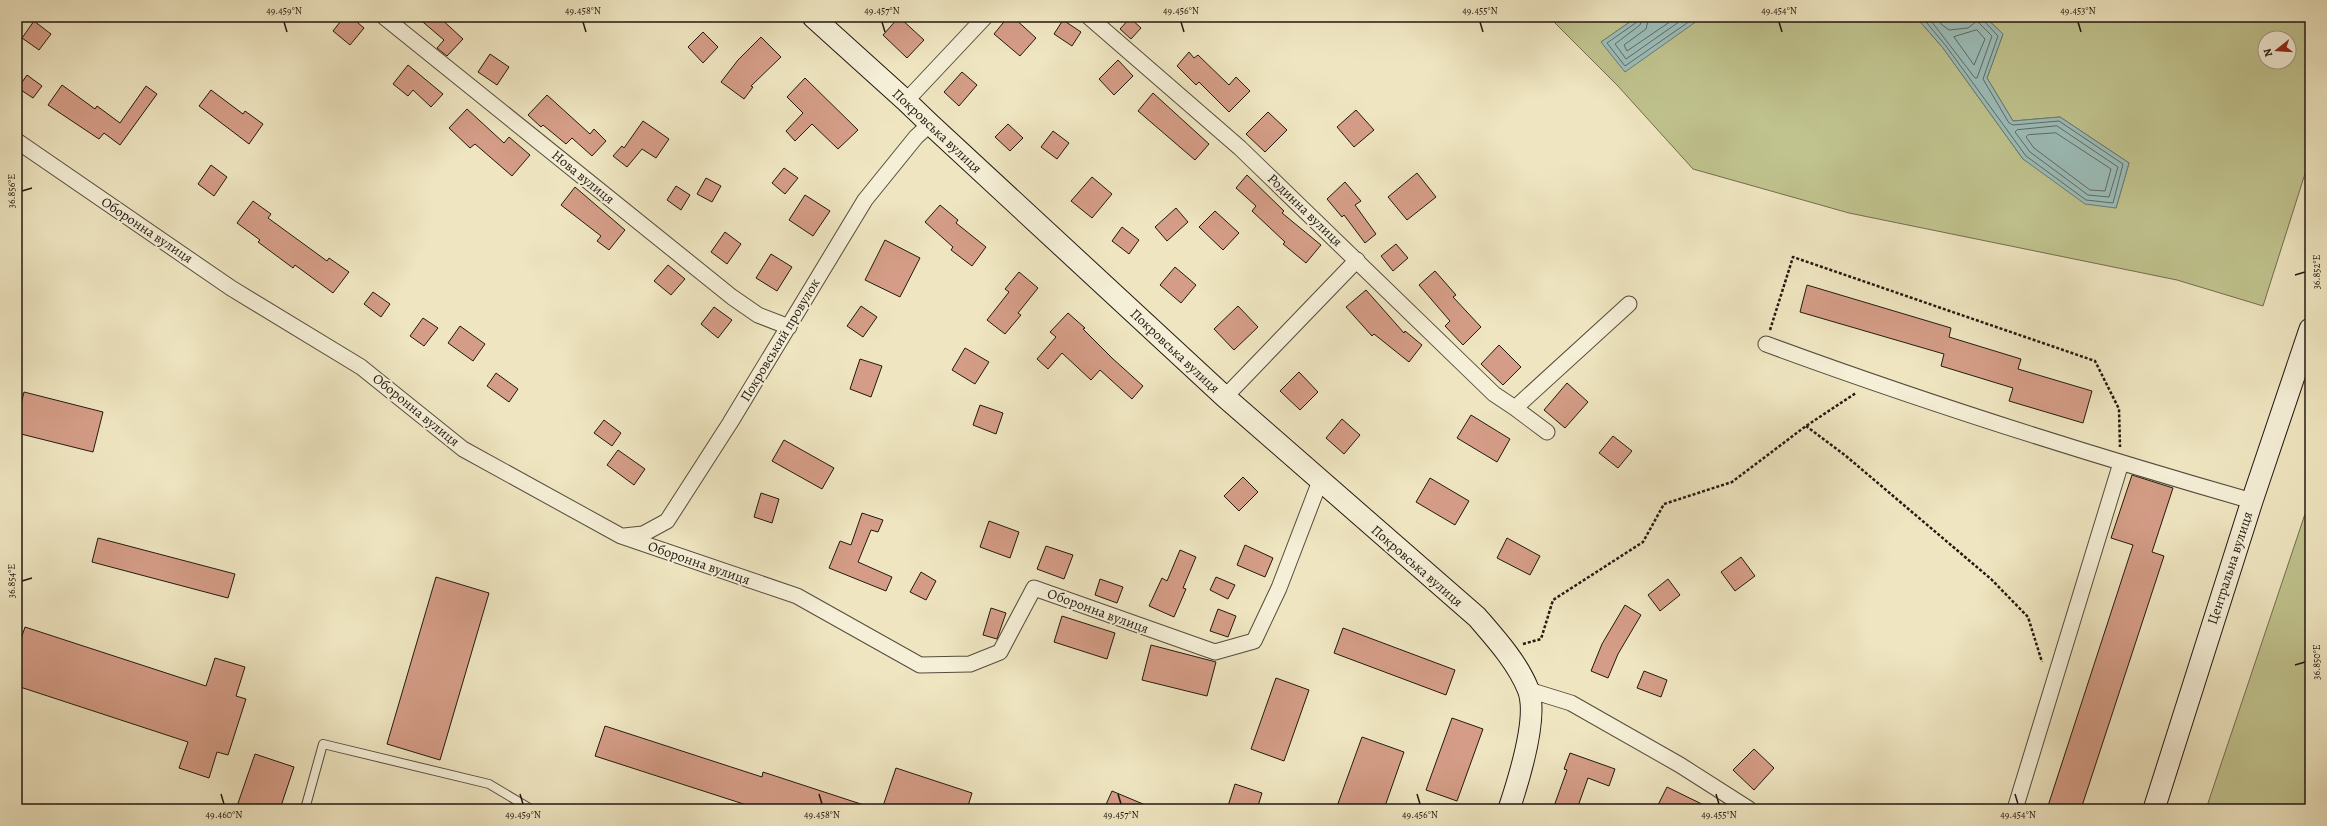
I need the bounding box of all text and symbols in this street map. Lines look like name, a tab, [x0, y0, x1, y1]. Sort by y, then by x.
text: 49.459°N	[266, 4, 302, 17]
text: 49.458°N	[565, 4, 601, 17]
text: 49.457°N	[864, 4, 900, 17]
text: 49.456°N	[1163, 4, 1199, 17]
text: 49.455°N	[1462, 4, 1498, 17]
text: 49.454°N	[1761, 4, 1797, 17]
text: 49.453°N	[2060, 4, 2096, 17]
north arrow	[2257, 30, 2297, 70]
text: N	[2260, 47, 2276, 59]
street label: Покровська вулиця	[888, 84, 986, 178]
street label: Нова вулиця	[548, 146, 619, 208]
street label: Родинна вулиця	[1263, 169, 1347, 251]
text: 36.856°E	[5, 174, 18, 208]
street label: Оборонна вулиця	[97, 192, 197, 268]
text: 36.852°E	[2310, 255, 2323, 289]
street label: Покровський провулок	[736, 275, 824, 405]
street label: Покровська вулиця	[1126, 304, 1224, 398]
street label: Оборонна вулиця	[369, 369, 464, 451]
street label: Центральна вулиця	[2203, 509, 2257, 627]
street label: Покровська вулиця	[1367, 521, 1467, 611]
street label: Оборонна вулиця	[645, 537, 753, 589]
text: 36.854°E	[5, 564, 18, 598]
street label: Оборонна вулиця	[1045, 584, 1152, 638]
text: 36.850°E	[2310, 644, 2323, 680]
text: 49.460°N	[206, 808, 242, 821]
text: 49.459°N	[505, 808, 541, 821]
text: 49.458°N	[804, 808, 840, 821]
text: 49.457°N	[1103, 808, 1139, 821]
text: 49.456°N	[1402, 808, 1438, 821]
text: 49.455°N	[1701, 808, 1737, 821]
text: 49.454°N	[2000, 808, 2036, 821]

